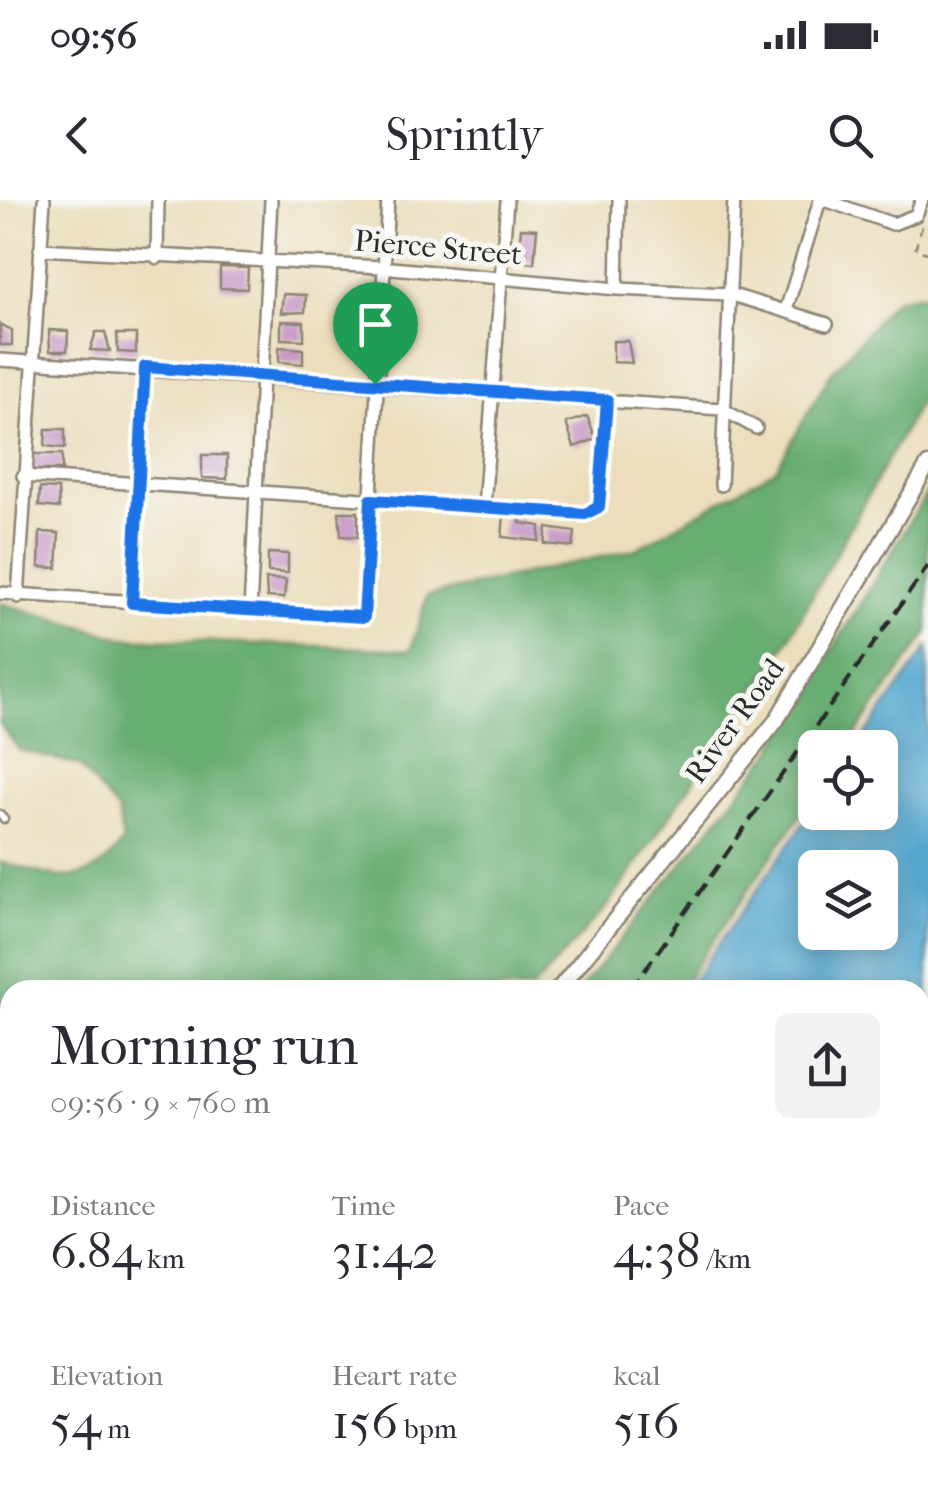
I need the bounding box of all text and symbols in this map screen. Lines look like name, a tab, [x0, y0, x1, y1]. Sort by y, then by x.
text: 09:56	[50, 13, 137, 58]
icon: back	[50, 108, 105, 163]
icon: search	[823, 108, 878, 163]
text: Sprintly	[385, 109, 543, 162]
street label: Pierce Street	[353, 223, 523, 273]
pin	[333, 282, 418, 385]
icon: arrive	[348, 297, 403, 352]
street label: River Road	[678, 651, 792, 790]
map controls	[798, 730, 898, 950]
button: locate	[798, 730, 898, 830]
button: layers	[798, 850, 898, 950]
button: share	[775, 1013, 880, 1118]
text: Morning run	[50, 1014, 358, 1078]
text: 09:56 · 9 × 760 m	[50, 1084, 270, 1121]
text: Distance	[50, 1189, 155, 1222]
text: Time	[332, 1189, 395, 1222]
text: Pace	[613, 1189, 669, 1222]
text: 6.84	[50, 1222, 141, 1281]
text: 31:42	[332, 1222, 437, 1281]
text: 4:38	[613, 1222, 701, 1281]
text: km	[141, 1242, 185, 1275]
text: /km	[701, 1242, 751, 1275]
text: Elevation	[50, 1359, 163, 1392]
text: Heart rate	[332, 1359, 457, 1392]
text: kcal	[613, 1359, 660, 1392]
text: 54	[50, 1392, 101, 1451]
text: 156	[332, 1392, 398, 1451]
text: 516	[613, 1392, 680, 1451]
text: m	[101, 1412, 130, 1445]
text: bpm	[398, 1412, 457, 1445]

